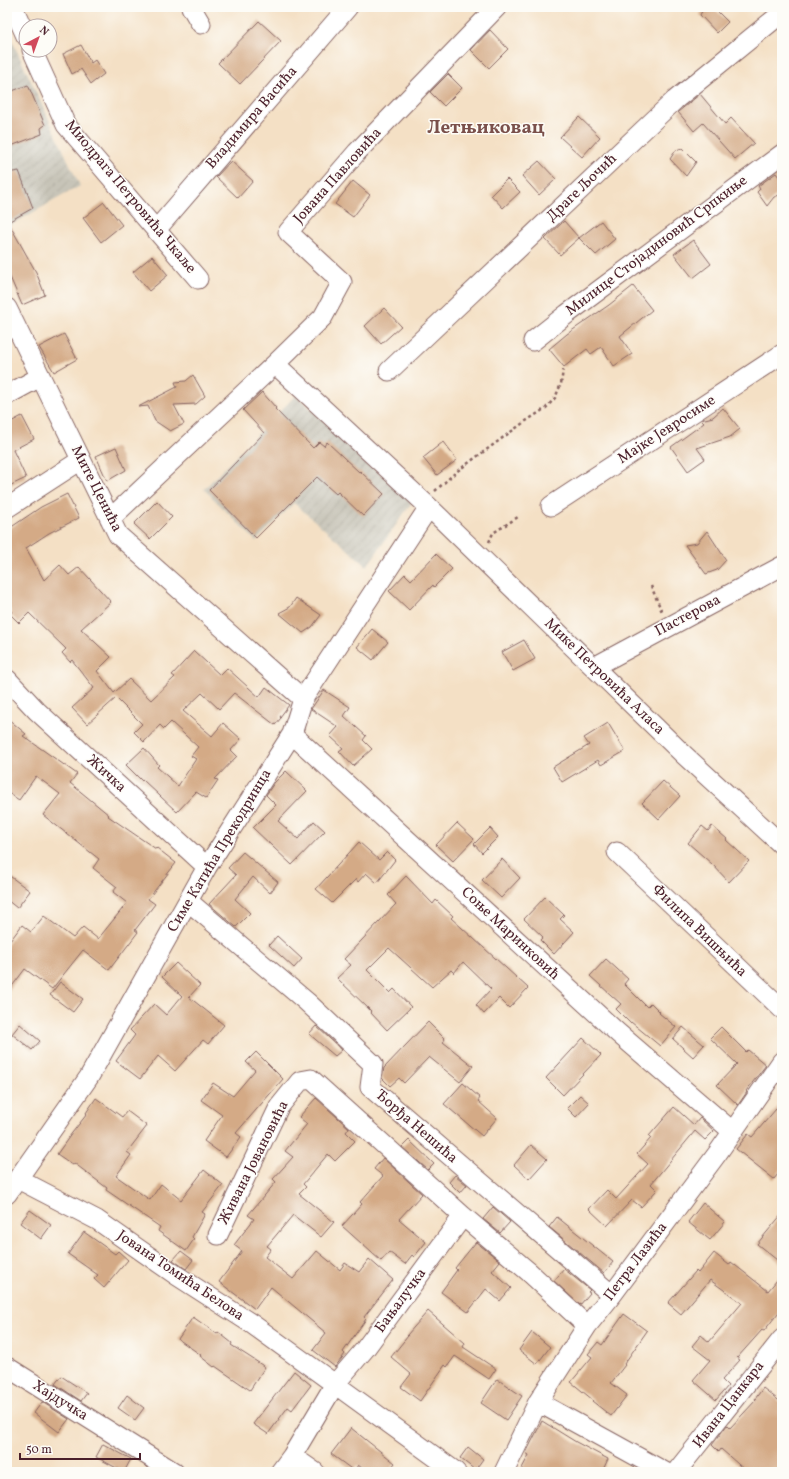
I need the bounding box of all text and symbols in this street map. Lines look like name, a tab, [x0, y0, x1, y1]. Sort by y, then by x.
north arrow	[18, 18, 58, 58]
text: N	[36, 23, 52, 40]
street label: Владимира Васића	[201, 62, 303, 174]
district label: Летњиковац	[427, 115, 545, 141]
street label: Миодрага Петровића Чкаље	[59, 116, 201, 278]
street label: Јована Павловића	[289, 123, 387, 229]
street label: Драге Љочић	[542, 149, 622, 227]
street label: Милице Стојадиновић Српкиње	[562, 171, 752, 321]
street label: Мајке Јевросиме	[614, 390, 720, 470]
street label: Мите Ценића	[65, 442, 127, 536]
street label: Пастерова	[651, 590, 725, 642]
street label: Мике Петровића Аласа	[539, 614, 669, 740]
street label: Жичка	[82, 750, 130, 798]
street label: Симе Катића Прекодринца	[163, 765, 277, 937]
street label: Филипа Вишњића	[647, 880, 751, 982]
street label: Соње Маринковић	[456, 883, 564, 985]
street label: Ђорђа Нешића	[370, 1085, 462, 1169]
street label: Живана Јовановића	[214, 1097, 294, 1229]
street label: Петра Лазића	[599, 1218, 673, 1306]
street label: Јована Томића Белова	[112, 1226, 248, 1326]
street label: Бањалучка	[370, 1264, 432, 1338]
street label: Ивана Цанкара	[688, 1357, 770, 1453]
street label: Хајдучка	[28, 1376, 92, 1426]
scale bar	[20, 1435, 140, 1461]
text: 50 m	[26, 1442, 52, 1458]

